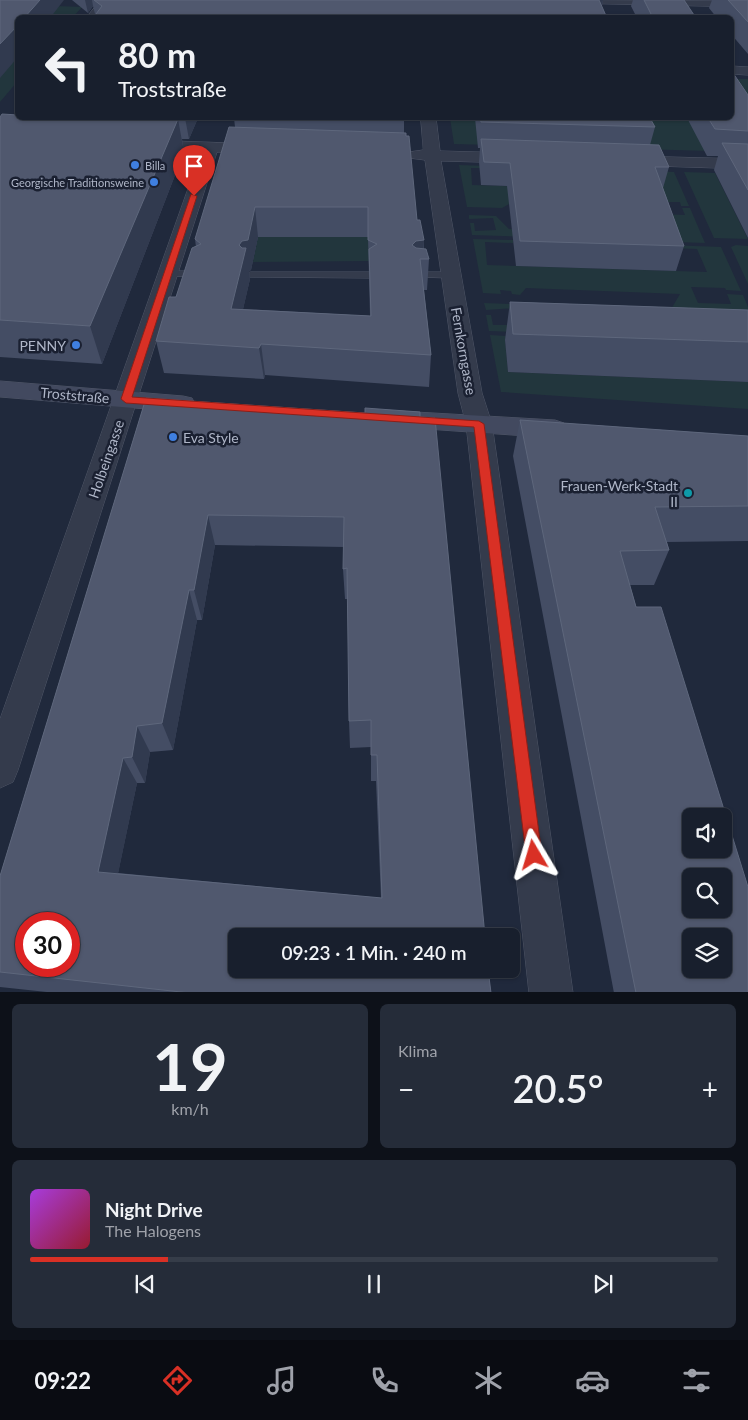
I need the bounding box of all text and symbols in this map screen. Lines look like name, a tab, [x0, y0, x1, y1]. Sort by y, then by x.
text: 80 m	[118, 33, 196, 75]
icon: left	[35, 35, 100, 100]
text: Troststraße	[118, 75, 227, 102]
pin	[173, 145, 215, 196]
icon: arrive	[180, 152, 208, 180]
marker: Billa	[129, 159, 141, 171]
place label: Billa	[145, 159, 165, 172]
place label: Georgische Traditionsweine	[11, 176, 144, 189]
marker: Georgische Traditionsweine	[148, 176, 160, 188]
street label: Fernkorngasse	[448, 306, 480, 396]
place label: PENNY	[19, 337, 66, 354]
marker: PENNY	[70, 339, 82, 351]
street label: Troststraße	[40, 384, 110, 406]
street label: Holbeingasse	[85, 418, 127, 500]
place label: Eva Style	[183, 429, 239, 446]
marker: Eva Style	[167, 431, 179, 443]
place label: Frauen-Werk-Stadt II	[560, 477, 678, 510]
marker: Frauen-Werk-Stadt II	[682, 487, 694, 499]
map controls	[682, 808, 732, 978]
button: sound	[682, 808, 732, 858]
position arrow	[507, 828, 559, 880]
button: search	[682, 868, 732, 918]
speed limit sign: 30	[15, 912, 80, 977]
button: layers	[682, 928, 732, 978]
text: 09:23 · 1 Min. · 240 m	[282, 941, 466, 964]
text: 19	[152, 1027, 228, 1105]
text: Klima	[398, 1041, 437, 1060]
text: 20.5°	[513, 1065, 603, 1111]
text: −	[398, 1072, 414, 1106]
text: +	[702, 1072, 718, 1106]
text: km/h	[171, 1099, 209, 1118]
text: Night Drive	[105, 1198, 203, 1221]
text: The Halogens	[105, 1221, 201, 1240]
icon: previous	[131, 1270, 159, 1298]
icon: pause	[360, 1270, 388, 1298]
icon: next	[589, 1270, 617, 1298]
icon: directions	[160, 1363, 195, 1398]
icon: music	[264, 1363, 299, 1398]
icon: phone	[367, 1363, 402, 1398]
icon: climate	[471, 1363, 506, 1398]
icon: car	[575, 1363, 610, 1398]
icon: filters	[679, 1363, 714, 1398]
text: 09:22	[34, 1367, 91, 1394]

